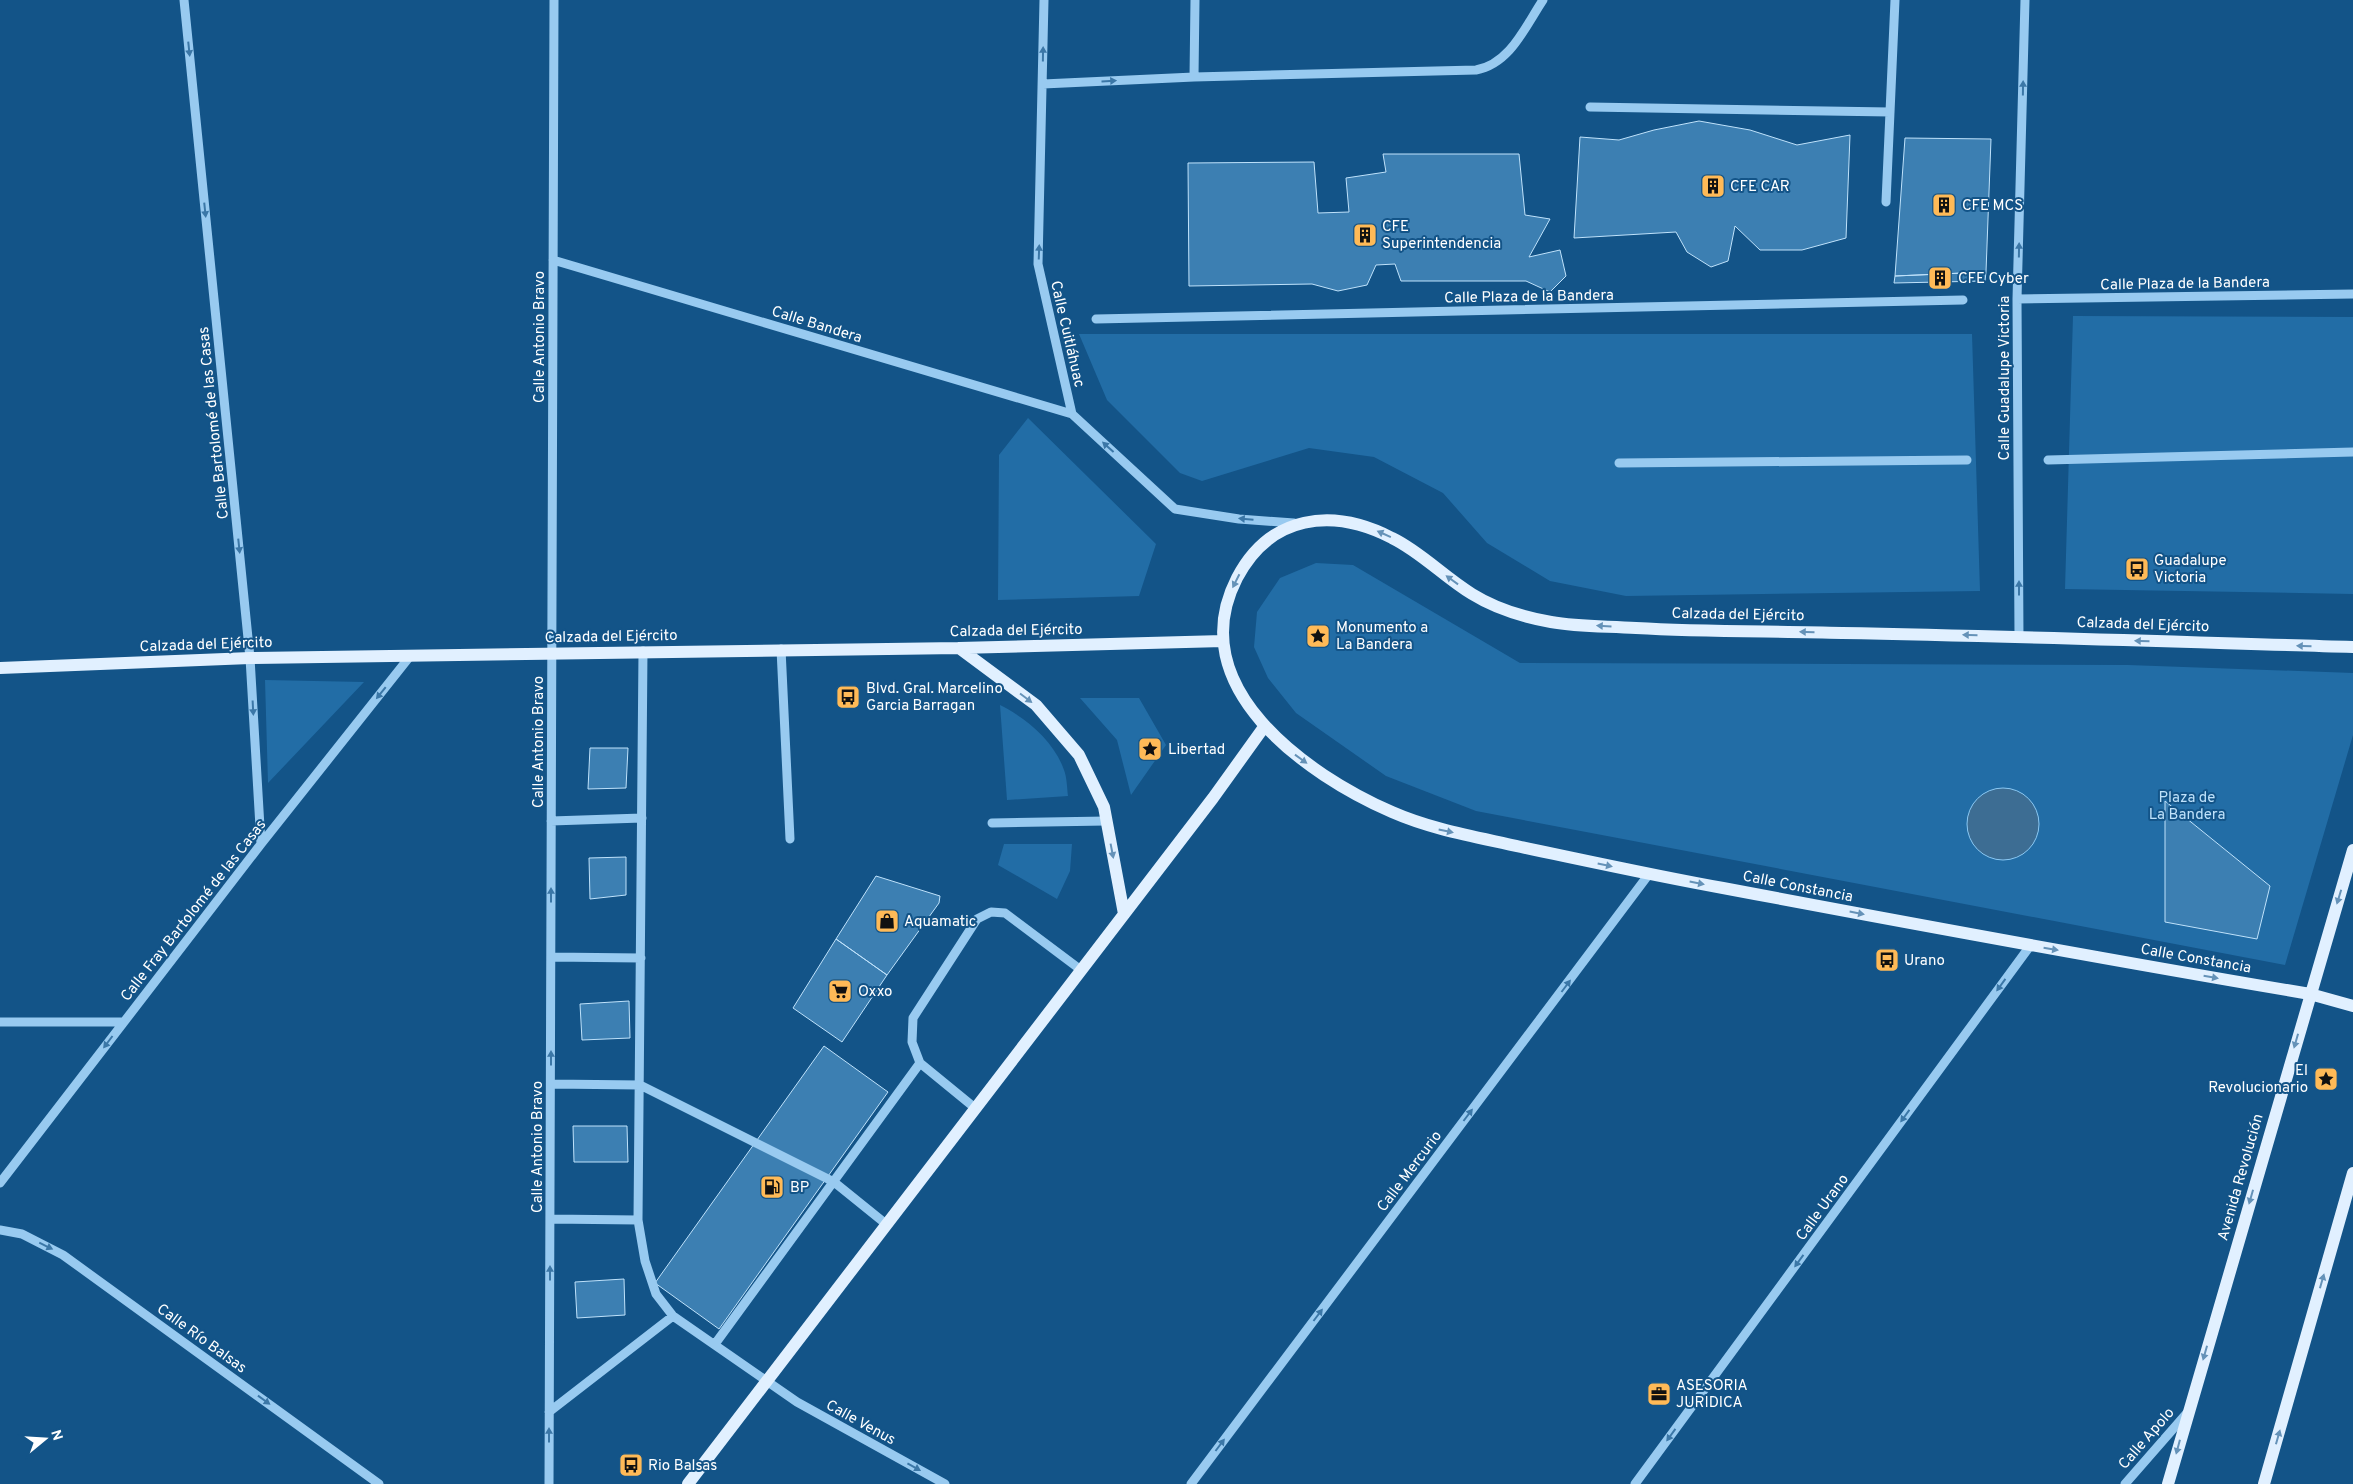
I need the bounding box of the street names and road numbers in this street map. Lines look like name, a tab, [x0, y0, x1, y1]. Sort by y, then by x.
street label: Calle Antonio Bravo	[531, 271, 550, 403]
street label: Calle Plaza de la Bandera	[2100, 274, 2270, 295]
street label: Calle Cuitláhuac	[1045, 279, 1088, 389]
street label: Calle Plaza de la Bandera	[1444, 287, 1614, 308]
street label: Calle Guadalupe Victoria	[1996, 296, 2015, 460]
street label: Calle Bandera	[769, 303, 864, 348]
street label: Calle Bartolomé de las Casas	[195, 326, 234, 520]
street label: Calzada del Ejército	[1671, 605, 1805, 626]
street label: Calzada del Ejército	[2076, 614, 2210, 637]
street label: Calzada del Ejército	[949, 621, 1083, 642]
street label: Calzada del Ejército	[544, 627, 678, 648]
street label: Calzada del Ejército	[139, 634, 273, 657]
street label: Calle Antonio Bravo	[530, 676, 549, 808]
street label: Calle Fray Bartolomé de las Casas	[117, 816, 271, 1006]
street label: Calle Constancia	[1741, 867, 1854, 907]
street label: Calle Constancia	[2139, 940, 2253, 979]
street label: Calle Antonio Bravo	[529, 1081, 548, 1213]
street label: Avenida Revolución	[2214, 1112, 2269, 1243]
street label: Calle Mercurio	[1374, 1128, 1447, 1216]
street label: Calle Urano	[1793, 1171, 1854, 1245]
street label: Calle Río Balsas	[153, 1300, 250, 1378]
street label: Calle Venus	[822, 1396, 899, 1450]
street label: Calle Apolo	[2115, 1404, 2179, 1474]

